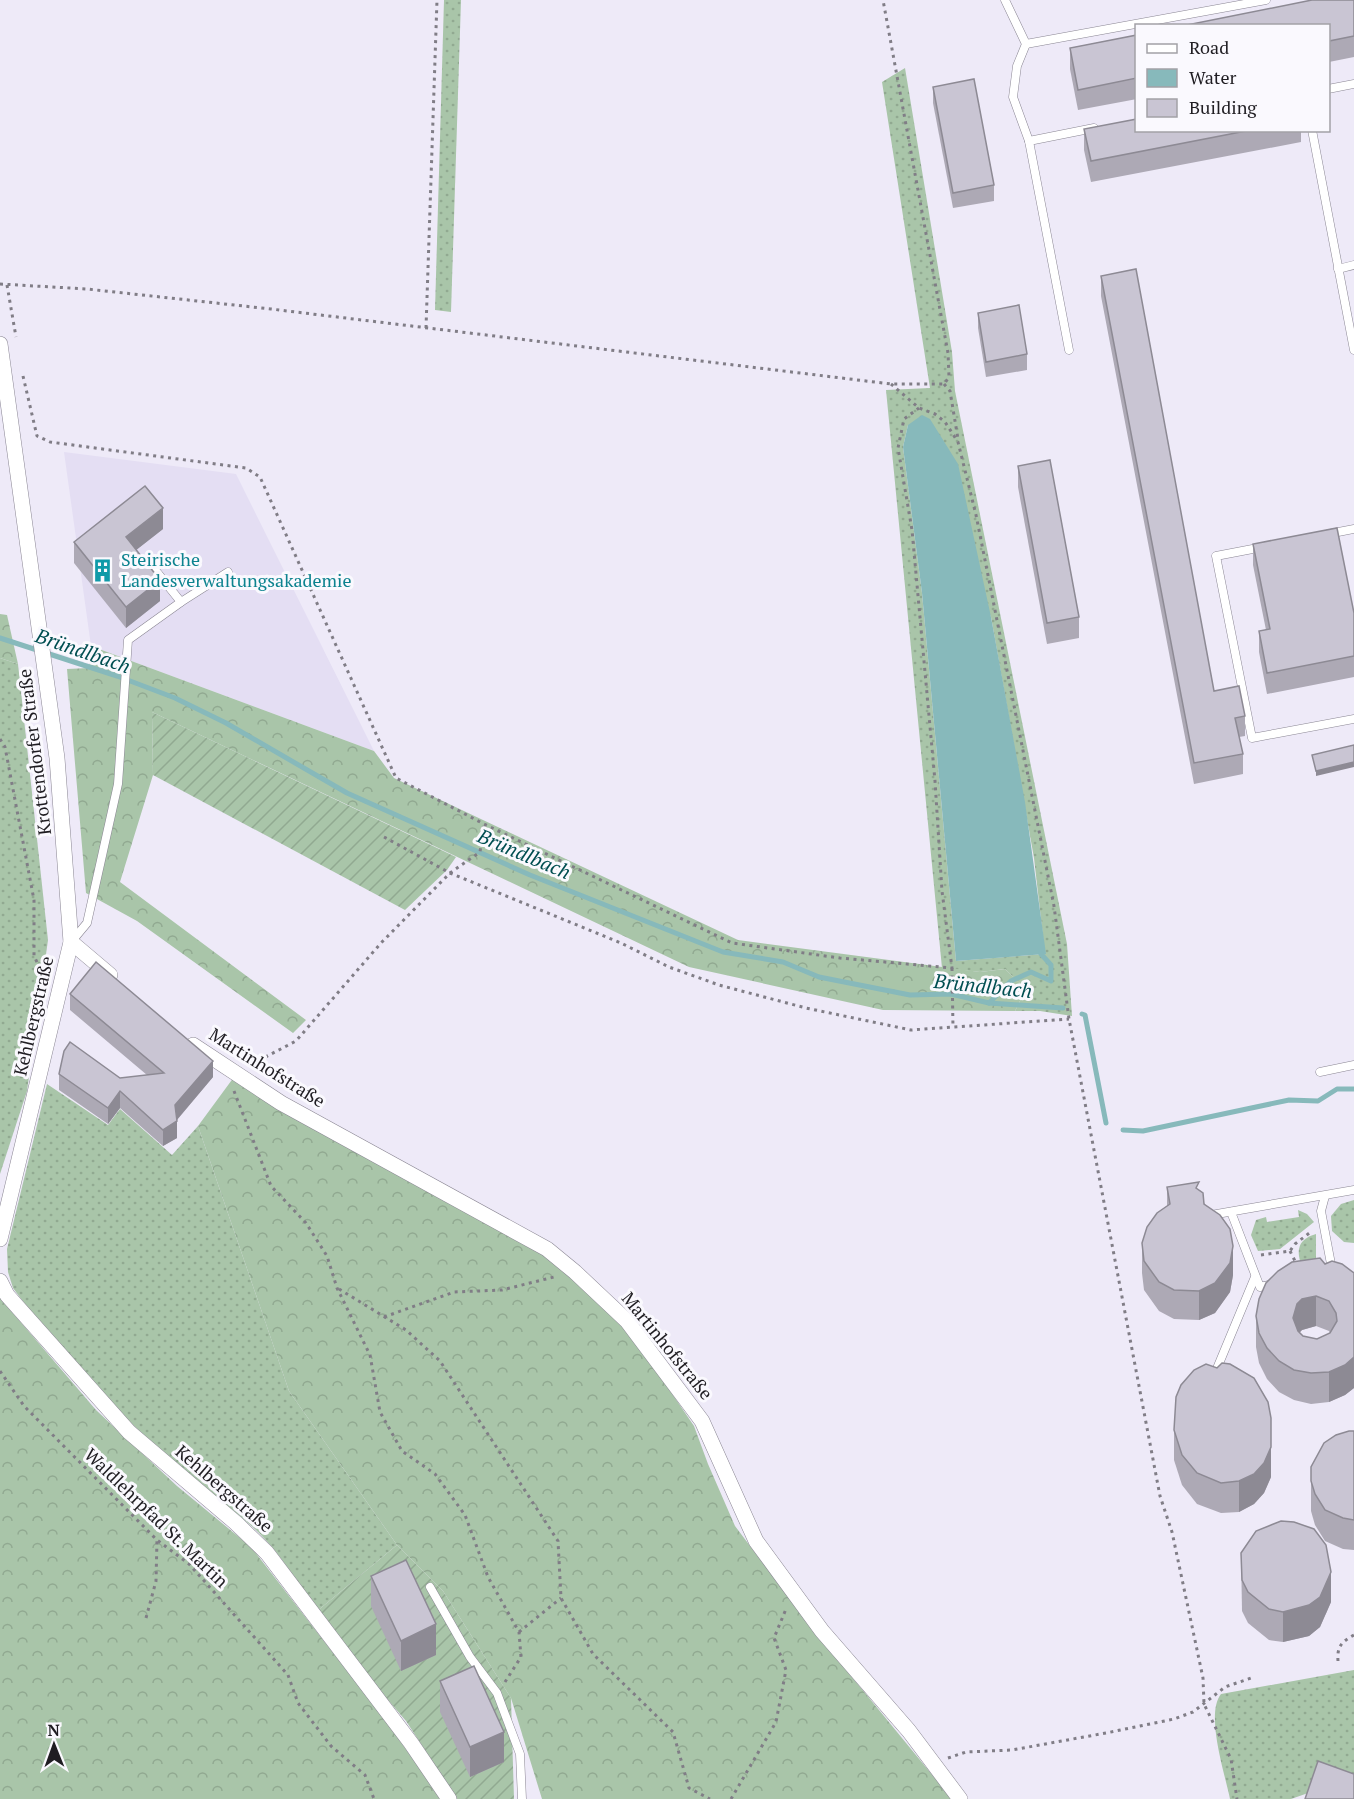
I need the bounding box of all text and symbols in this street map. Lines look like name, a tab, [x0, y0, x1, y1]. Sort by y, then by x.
legend	[1135, 24, 1330, 132]
text: Road	[1189, 35, 1229, 59]
text: Water	[1189, 65, 1236, 89]
text: Building	[1189, 95, 1257, 119]
place label: Steirische Landesverwaltungsakademie	[121, 547, 352, 592]
building icon: Steirische Landesverwaltungsakademie	[90, 557, 116, 583]
water label: Bründlbach	[31, 621, 134, 679]
street label: Krottendorfer Straße	[12, 668, 56, 837]
water label: Bründlbach	[473, 821, 575, 885]
street label: Kehlbergstraße	[8, 954, 58, 1078]
water label: Bründlbach	[932, 967, 1033, 1004]
street label: Martinhofstraße	[205, 1022, 330, 1112]
street label: Martinhofstraße	[617, 1286, 719, 1404]
street label: Kehlbergstraße	[171, 1439, 279, 1537]
street label: Waldlehrpfad St. Martin	[80, 1442, 234, 1593]
north arrow	[24, 1715, 84, 1775]
text: N	[47, 1719, 60, 1741]

